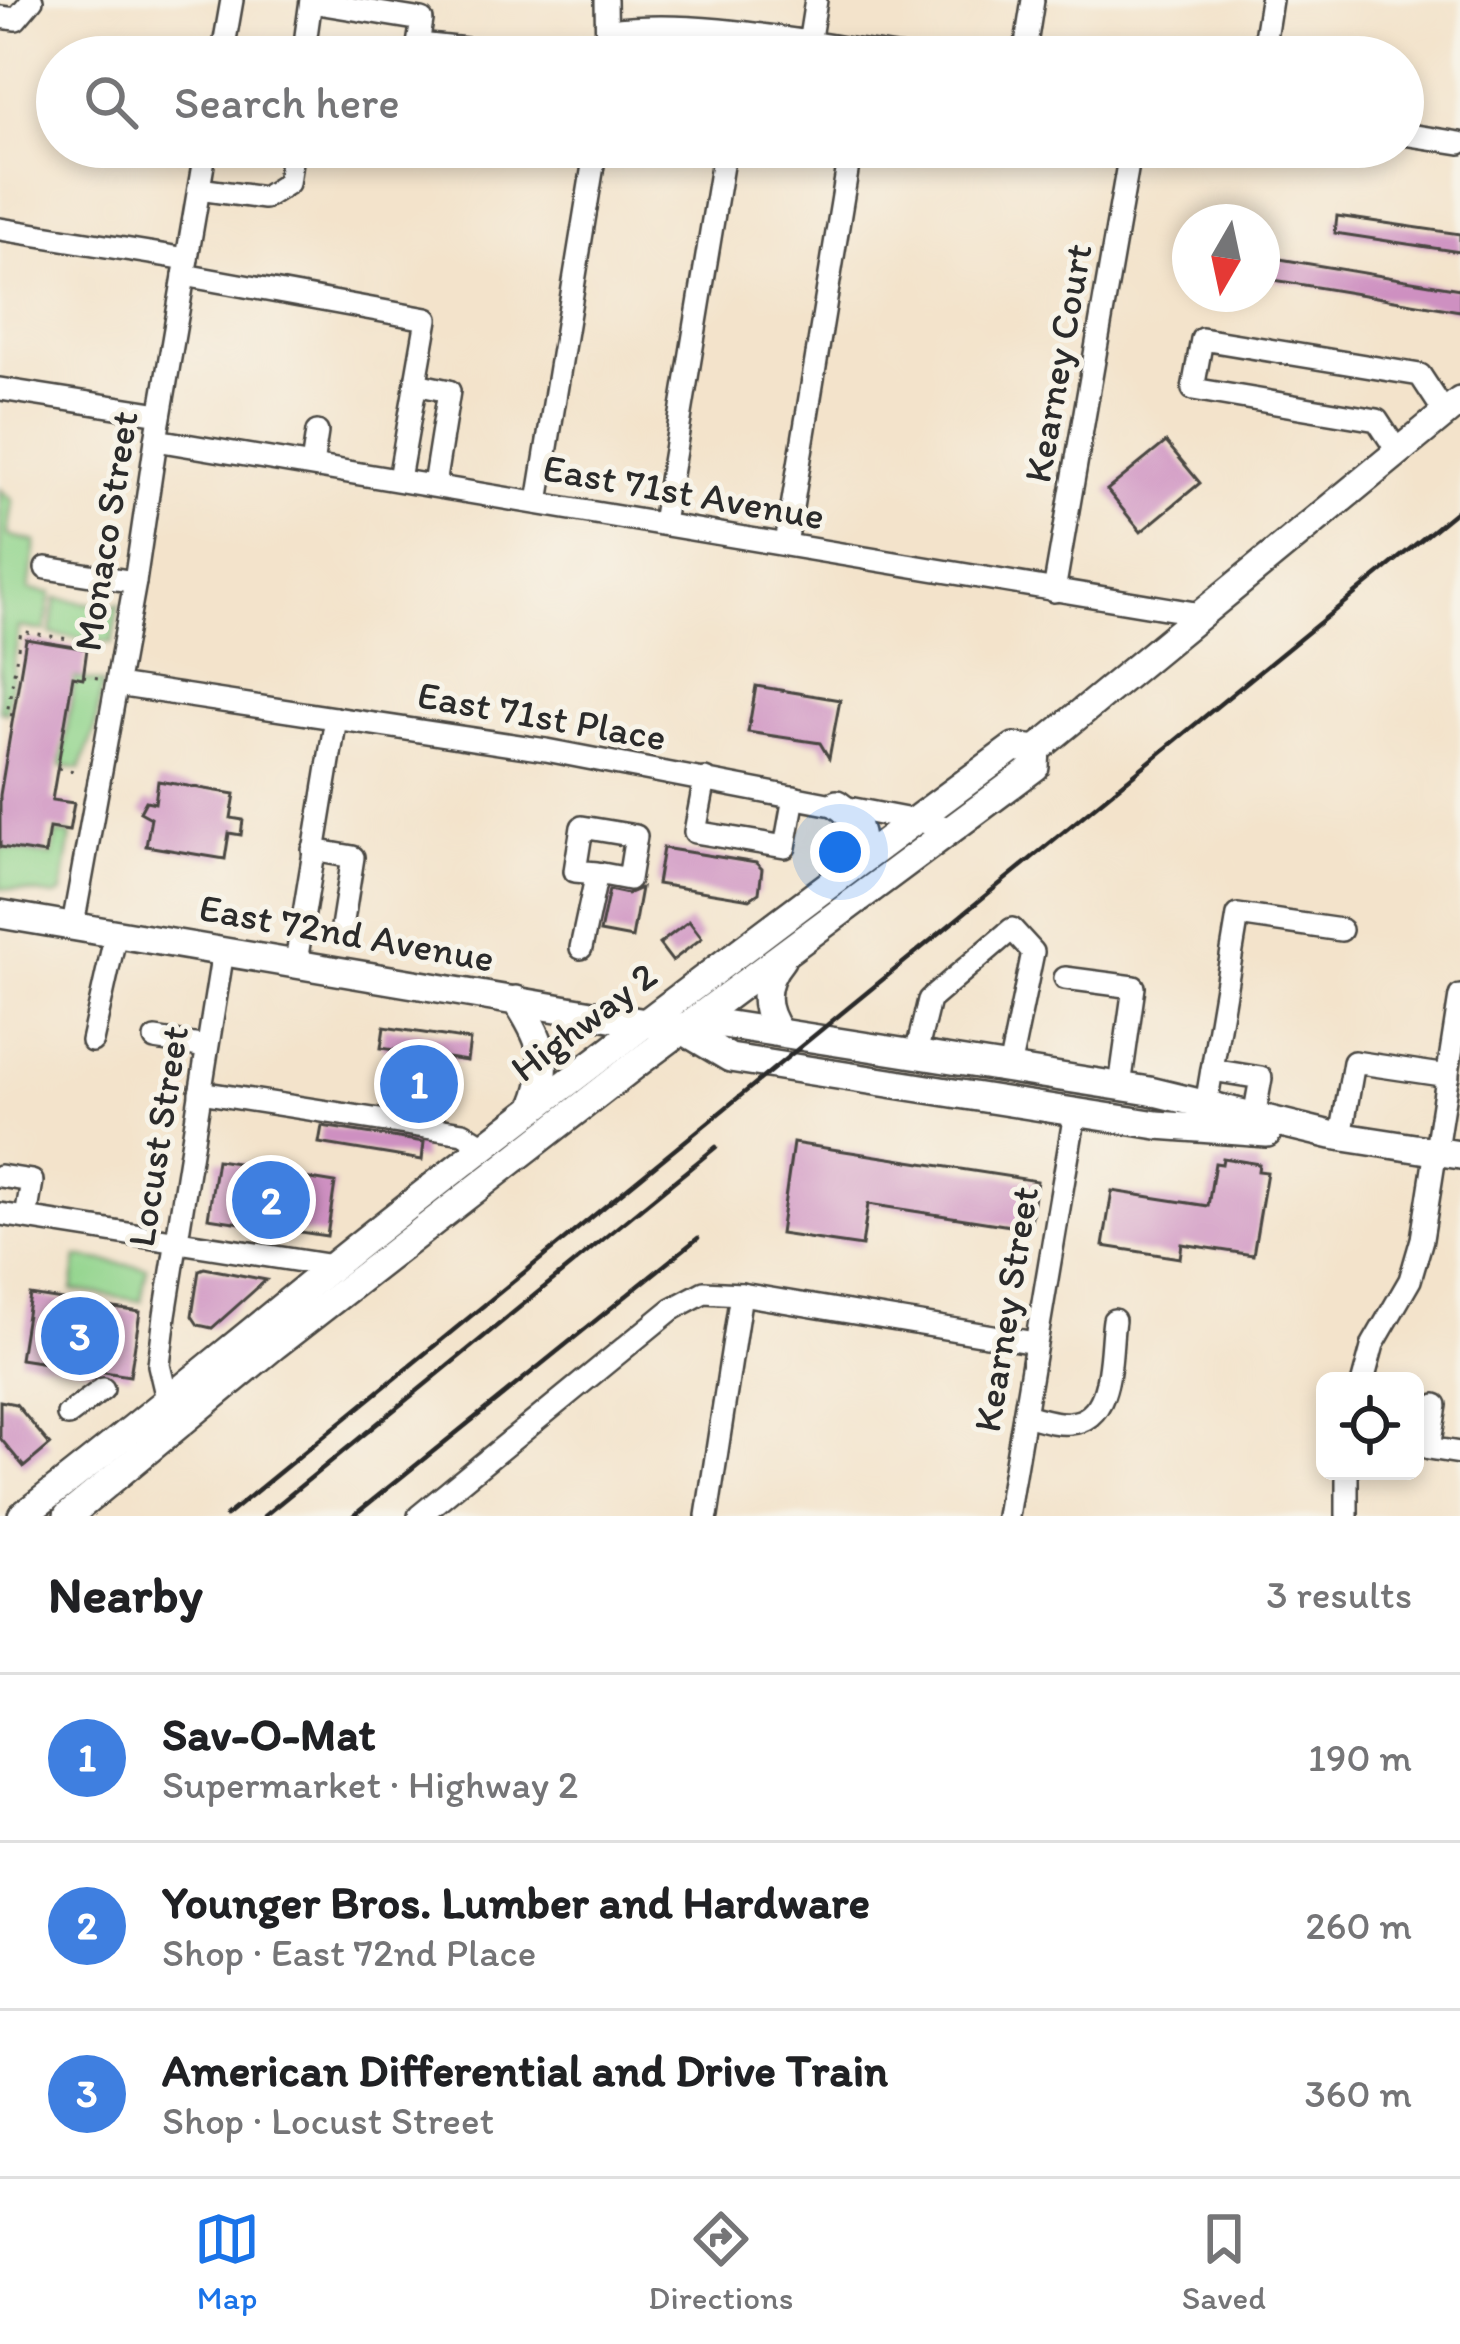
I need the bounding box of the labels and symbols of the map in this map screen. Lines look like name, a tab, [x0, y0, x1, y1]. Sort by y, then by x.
north arrow	[1172, 204, 1280, 312]
street label: Kearney Court	[1013, 240, 1102, 486]
street label: Monaco Street	[63, 408, 148, 654]
street label: East 71st Avenue	[540, 444, 828, 539]
street label: East 71st Place	[414, 671, 670, 760]
your location	[810, 822, 870, 882]
street label: East 72nd Avenue	[196, 883, 498, 982]
street label: Highway 2	[501, 951, 665, 1091]
street label: Locust Street	[117, 1022, 198, 1250]
pin: 1	[380, 1039, 458, 1129]
pin: 2	[232, 1155, 310, 1245]
street label: Kearney Street	[963, 1183, 1048, 1435]
pin: 3	[41, 1291, 119, 1381]

